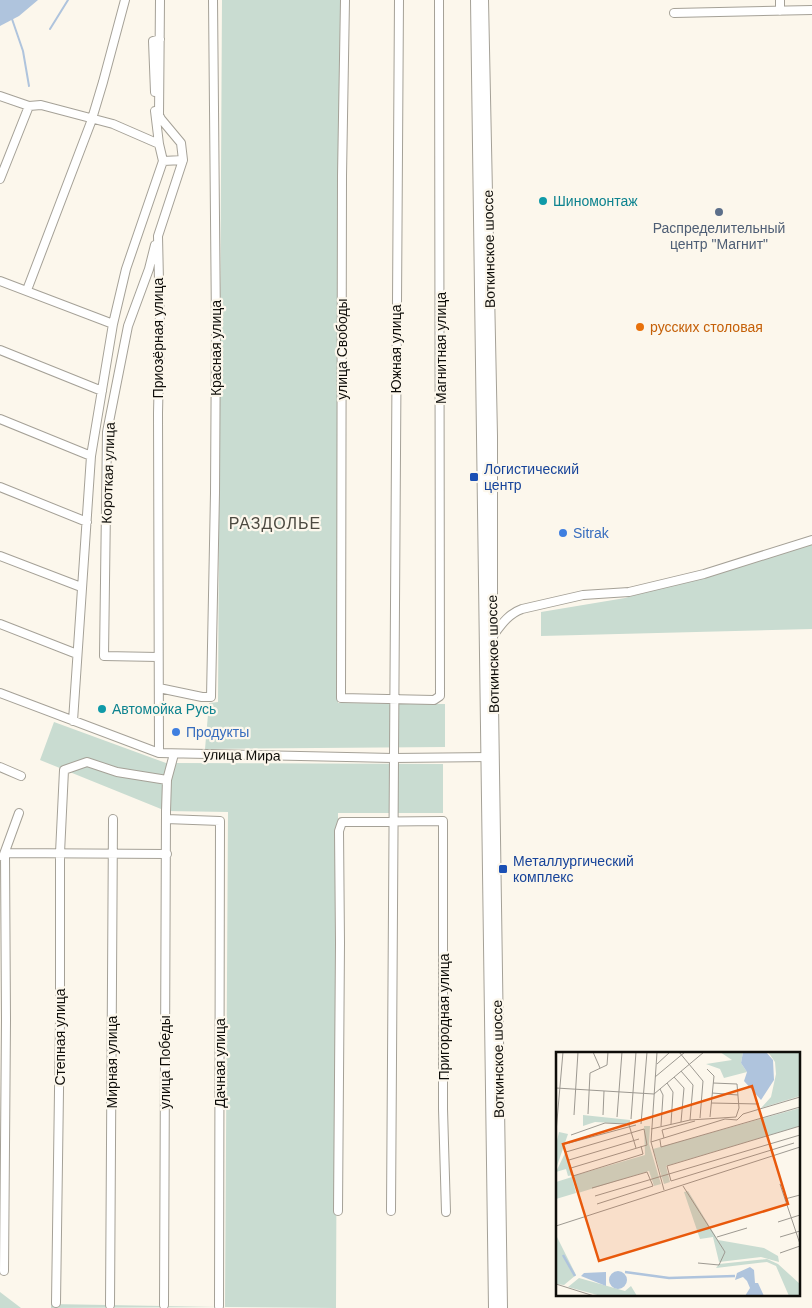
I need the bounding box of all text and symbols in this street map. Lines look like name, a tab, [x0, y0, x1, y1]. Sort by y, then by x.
street label: Воткинское шоссе	[480, 189, 498, 308]
place label: Шиномонтаж	[553, 193, 638, 209]
marker: Шиномонтаж	[537, 195, 549, 207]
marker: Распределительный центр "Магнит"	[713, 206, 725, 218]
place label: Распределительный центр "Магнит"	[653, 220, 785, 252]
street label: Приозёрная улица	[150, 277, 166, 398]
street label: Магнитная улица	[433, 292, 449, 404]
street label: улица Свободы	[334, 298, 350, 400]
street label: Красная улица	[208, 300, 224, 396]
street label: Южная улица	[388, 304, 404, 393]
place label: русских столовая	[650, 319, 763, 335]
marker: русских столовая	[634, 321, 646, 333]
street label: Короткая улица	[98, 422, 118, 524]
place label: Логистический центр	[484, 461, 579, 493]
marker: Логистический центр	[468, 471, 480, 483]
district label: РАЗДОЛЬЕ	[229, 515, 321, 532]
place label: Sitrak	[573, 525, 610, 541]
marker: Sitrak	[557, 527, 569, 539]
street label: Воткинское шоссе	[484, 594, 502, 713]
place label: Автомойка Русь	[112, 701, 216, 717]
marker: Автомойка Русь	[96, 703, 108, 715]
place label: Продукты	[186, 724, 249, 740]
marker: Продукты	[170, 726, 182, 738]
street label: улица Мира	[203, 746, 281, 764]
place label: Металлургический комплекс	[513, 853, 634, 885]
marker: Металлургический комплекс	[497, 863, 509, 875]
street label: Пригородная улица	[436, 953, 452, 1081]
street label: Степная улица	[52, 988, 68, 1086]
street label: Воткинское шоссе	[489, 999, 507, 1118]
street label: Мирная улица	[104, 1015, 120, 1108]
street label: улица Победы	[157, 1015, 173, 1109]
street label: Дачная улица	[212, 1018, 228, 1108]
inset map	[556, 1052, 800, 1296]

